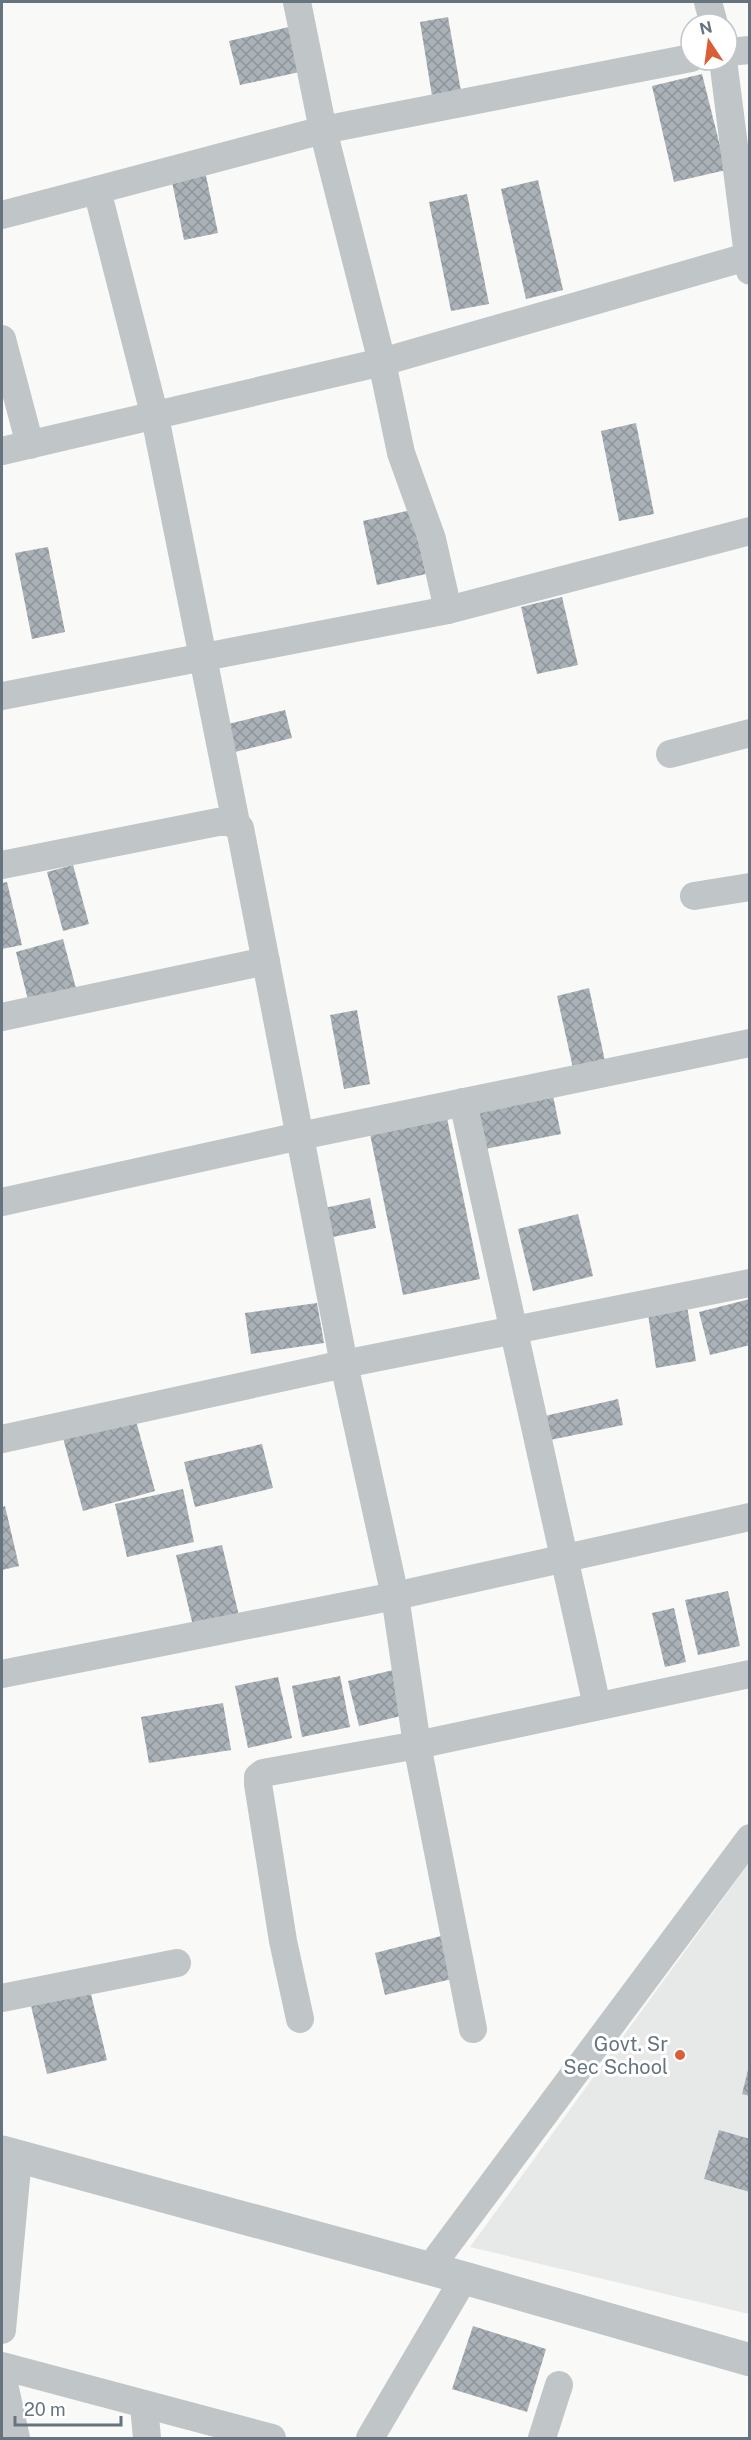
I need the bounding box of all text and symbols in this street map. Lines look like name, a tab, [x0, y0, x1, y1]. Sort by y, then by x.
north arrow	[679, 12, 739, 72]
text: N	[698, 17, 714, 39]
place label: Govt. Sr Sec School	[563, 2032, 668, 2079]
marker: Govt. Sr Sec School	[673, 2048, 687, 2062]
scale bar	[15, 2389, 122, 2427]
text: 20 m	[24, 2399, 66, 2420]

